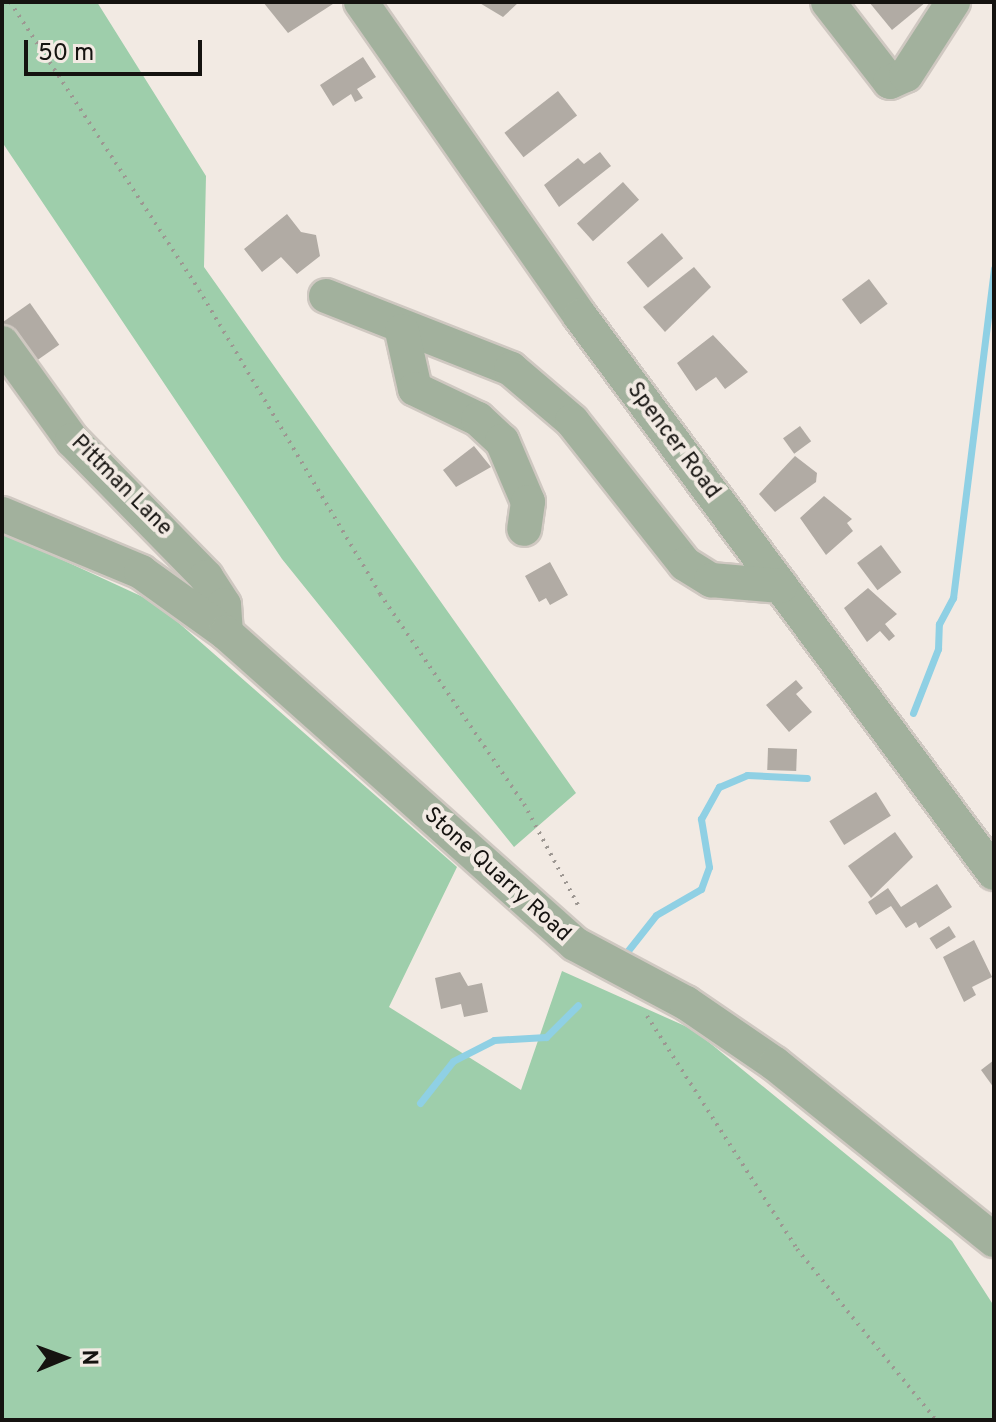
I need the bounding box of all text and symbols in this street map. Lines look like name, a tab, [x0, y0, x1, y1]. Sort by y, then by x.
scale bar	[28, 24, 206, 74]
text: 50 m	[38, 39, 94, 69]
street label: Spencer Road	[621, 378, 725, 504]
street label: Pittman Lane	[65, 430, 177, 542]
street label: Stone Quarry Road	[418, 802, 576, 948]
north arrow	[24, 1318, 104, 1398]
text: N	[75, 1349, 102, 1366]

